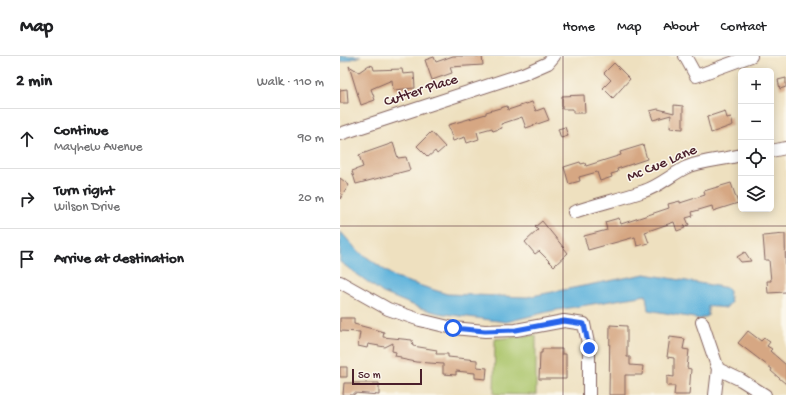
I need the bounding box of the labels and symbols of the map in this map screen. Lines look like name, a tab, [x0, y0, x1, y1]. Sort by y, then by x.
street label: Cutter Place	[382, 70, 461, 111]
street label: Mc Cue Lane	[624, 141, 700, 187]
route start	[444, 319, 462, 337]
route end	[580, 339, 598, 357]
scale bar	[352, 367, 422, 386]

